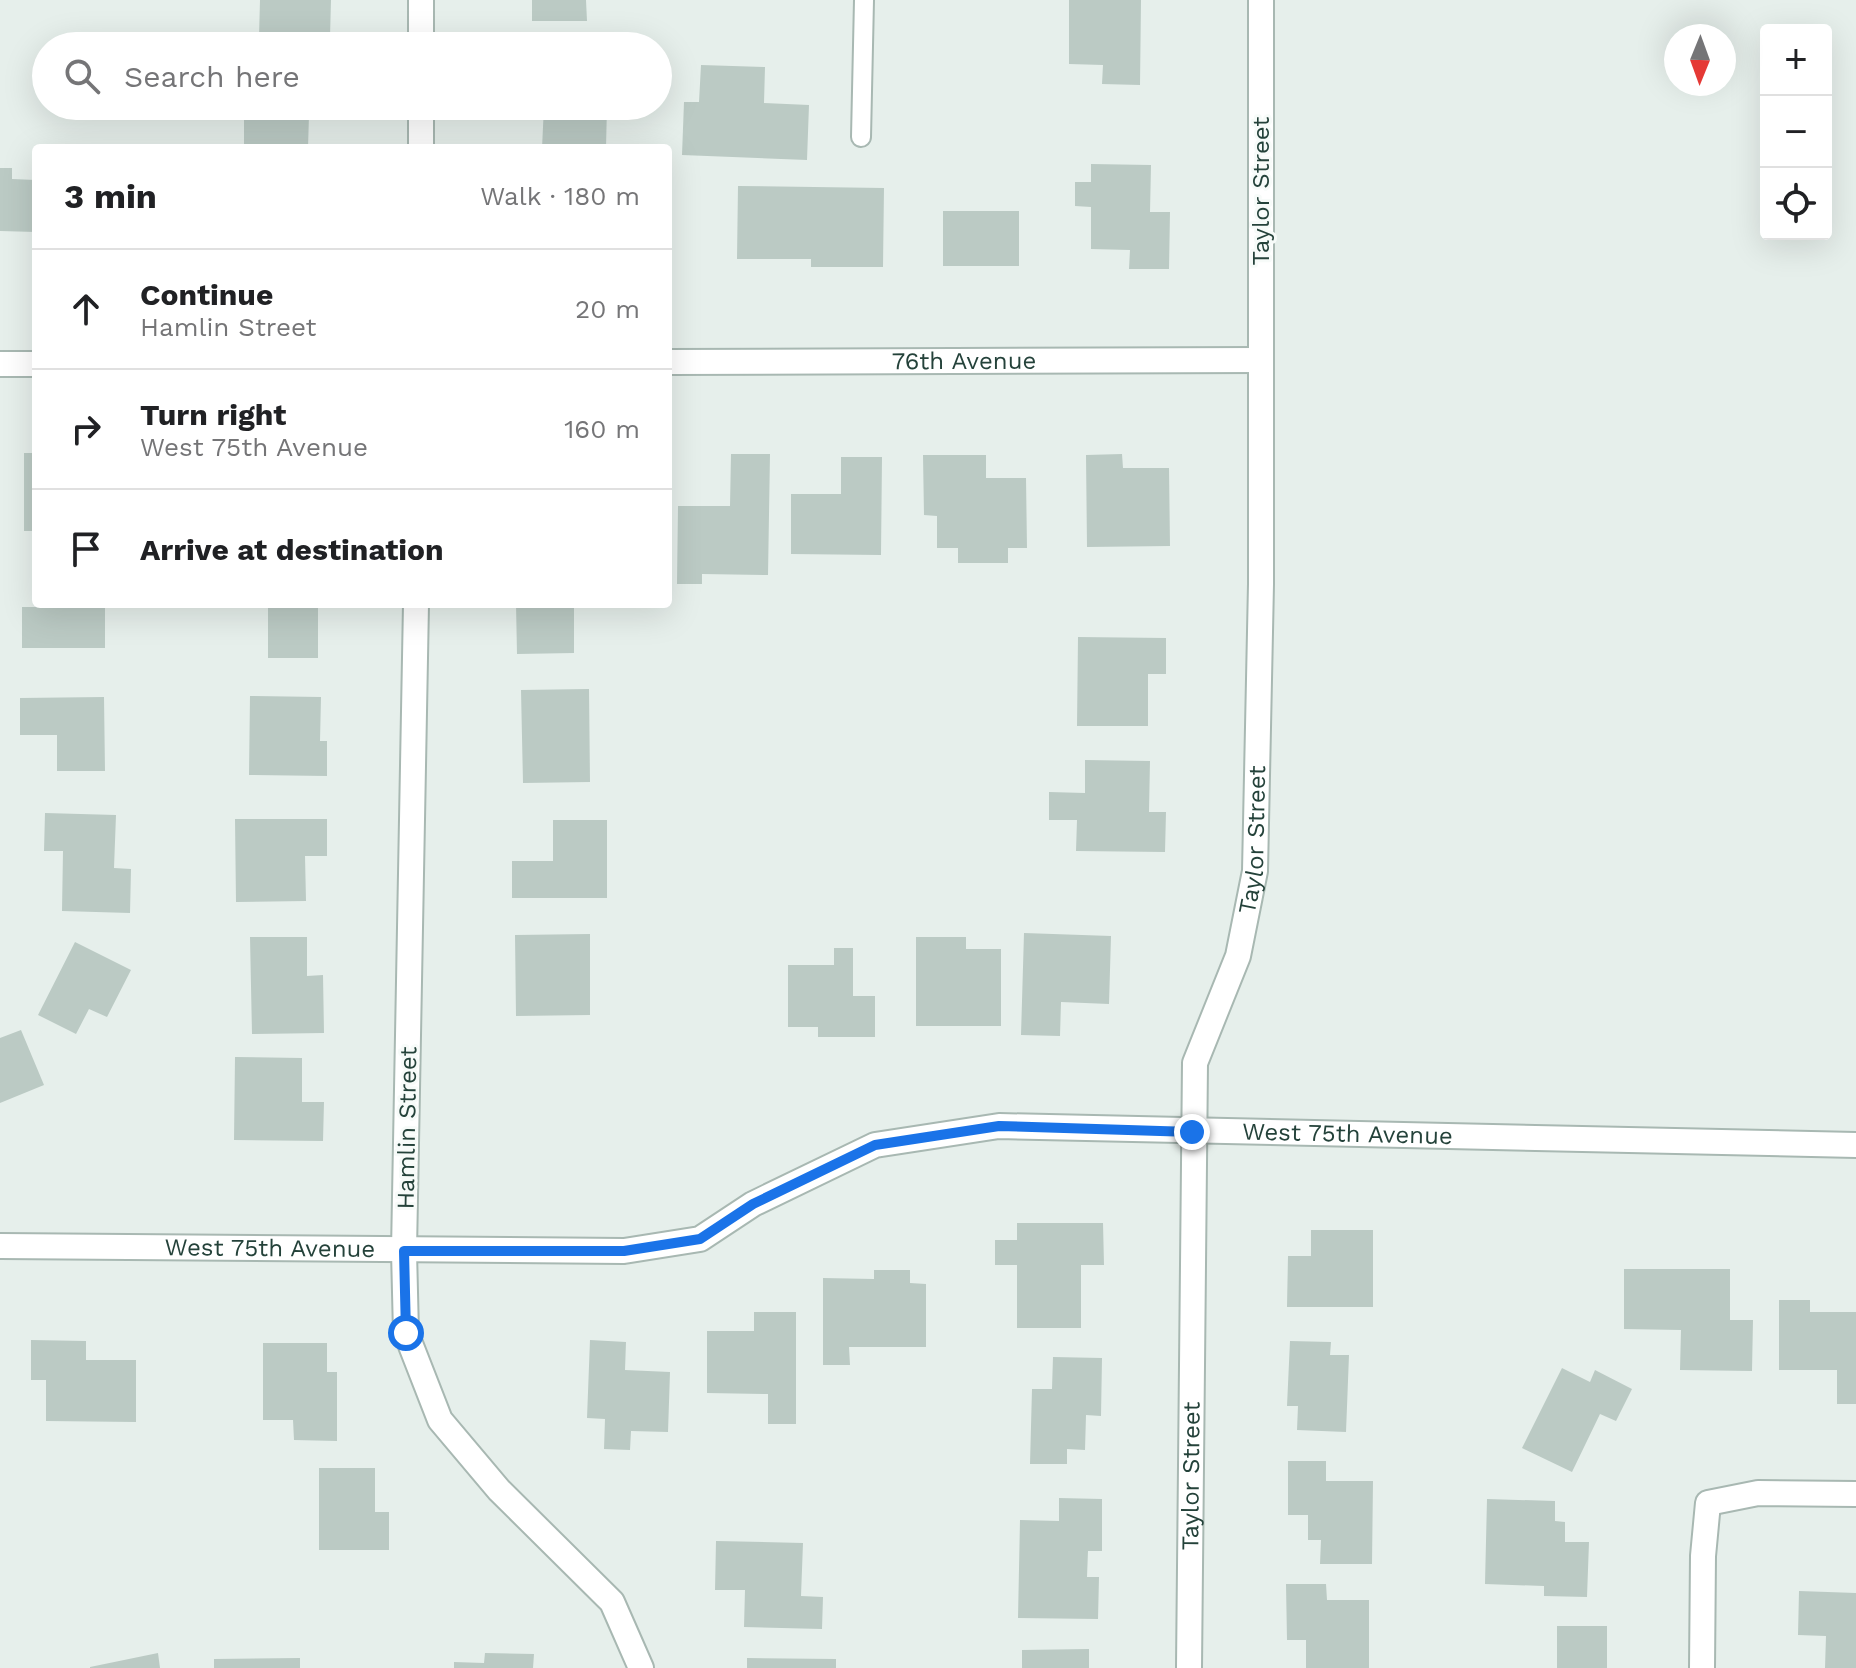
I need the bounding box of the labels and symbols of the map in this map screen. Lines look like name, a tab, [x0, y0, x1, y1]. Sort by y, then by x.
north arrow	[1664, 24, 1736, 96]
street label: Taylor Street	[1247, 117, 1275, 265]
street label: 76th Avenue	[892, 347, 1036, 375]
street label: Taylor Street	[1233, 765, 1271, 916]
street label: Hamlin Street	[392, 1046, 422, 1210]
route end	[1174, 1114, 1210, 1150]
street label: West 75th Avenue	[1242, 1117, 1453, 1150]
street label: West 75th Avenue	[165, 1233, 375, 1263]
route start	[388, 1315, 424, 1351]
street label: Taylor Street	[1176, 1401, 1206, 1551]

